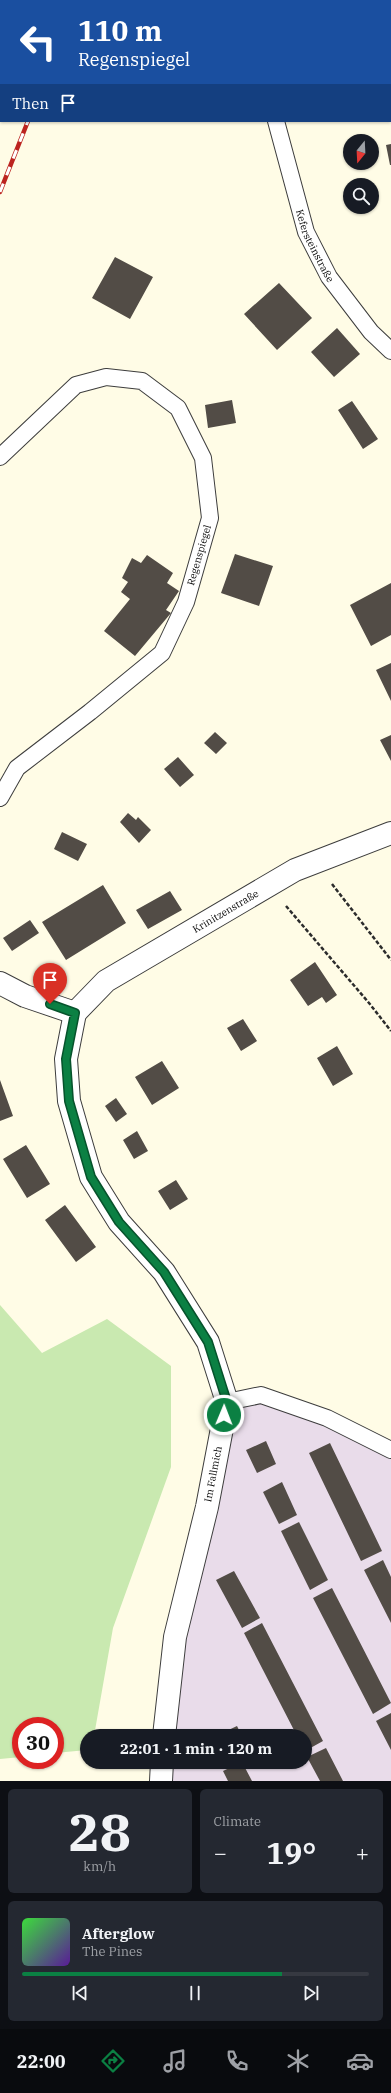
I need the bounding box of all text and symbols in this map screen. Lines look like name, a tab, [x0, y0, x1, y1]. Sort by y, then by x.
text: 110 m	[78, 12, 162, 49]
icon: left	[12, 16, 64, 68]
text: Regenspiegel	[78, 48, 190, 71]
icon: arrive	[57, 92, 79, 114]
text: Then	[12, 94, 49, 113]
north arrow	[343, 134, 379, 170]
map controls	[343, 134, 379, 214]
button: search	[343, 178, 379, 214]
street label: Kefersteinstraße	[294, 208, 337, 285]
street label: Regenspiegel	[184, 523, 214, 587]
street label: Krinitzenstraße	[190, 886, 261, 935]
pin	[33, 963, 67, 1004]
icon: arrive	[39, 969, 61, 991]
position arrow	[203, 1394, 245, 1436]
street label: Im Fallmich	[201, 1445, 225, 1503]
speed limit sign: 30	[12, 1717, 64, 1769]
text: 22:01 · 1 min · 120 m	[120, 1739, 272, 1758]
text: 28	[69, 1798, 131, 1865]
text: Climate	[214, 1813, 261, 1830]
text: 19°	[266, 1833, 316, 1872]
text: −	[214, 1838, 227, 1867]
text: +	[356, 1838, 369, 1867]
text: km/h	[83, 1858, 116, 1875]
text: Afterglow	[82, 1924, 155, 1943]
text: The Pines	[82, 1943, 142, 1960]
icon: previous	[69, 1982, 91, 2004]
icon: pause	[184, 1982, 206, 2004]
icon: next	[300, 1982, 322, 2004]
icon: directions	[99, 2047, 127, 2075]
icon: music	[161, 2047, 189, 2075]
icon: phone	[223, 2047, 251, 2075]
icon: climate	[284, 2047, 312, 2075]
icon: car	[346, 2047, 374, 2075]
text: 22:00	[17, 2050, 66, 2073]

